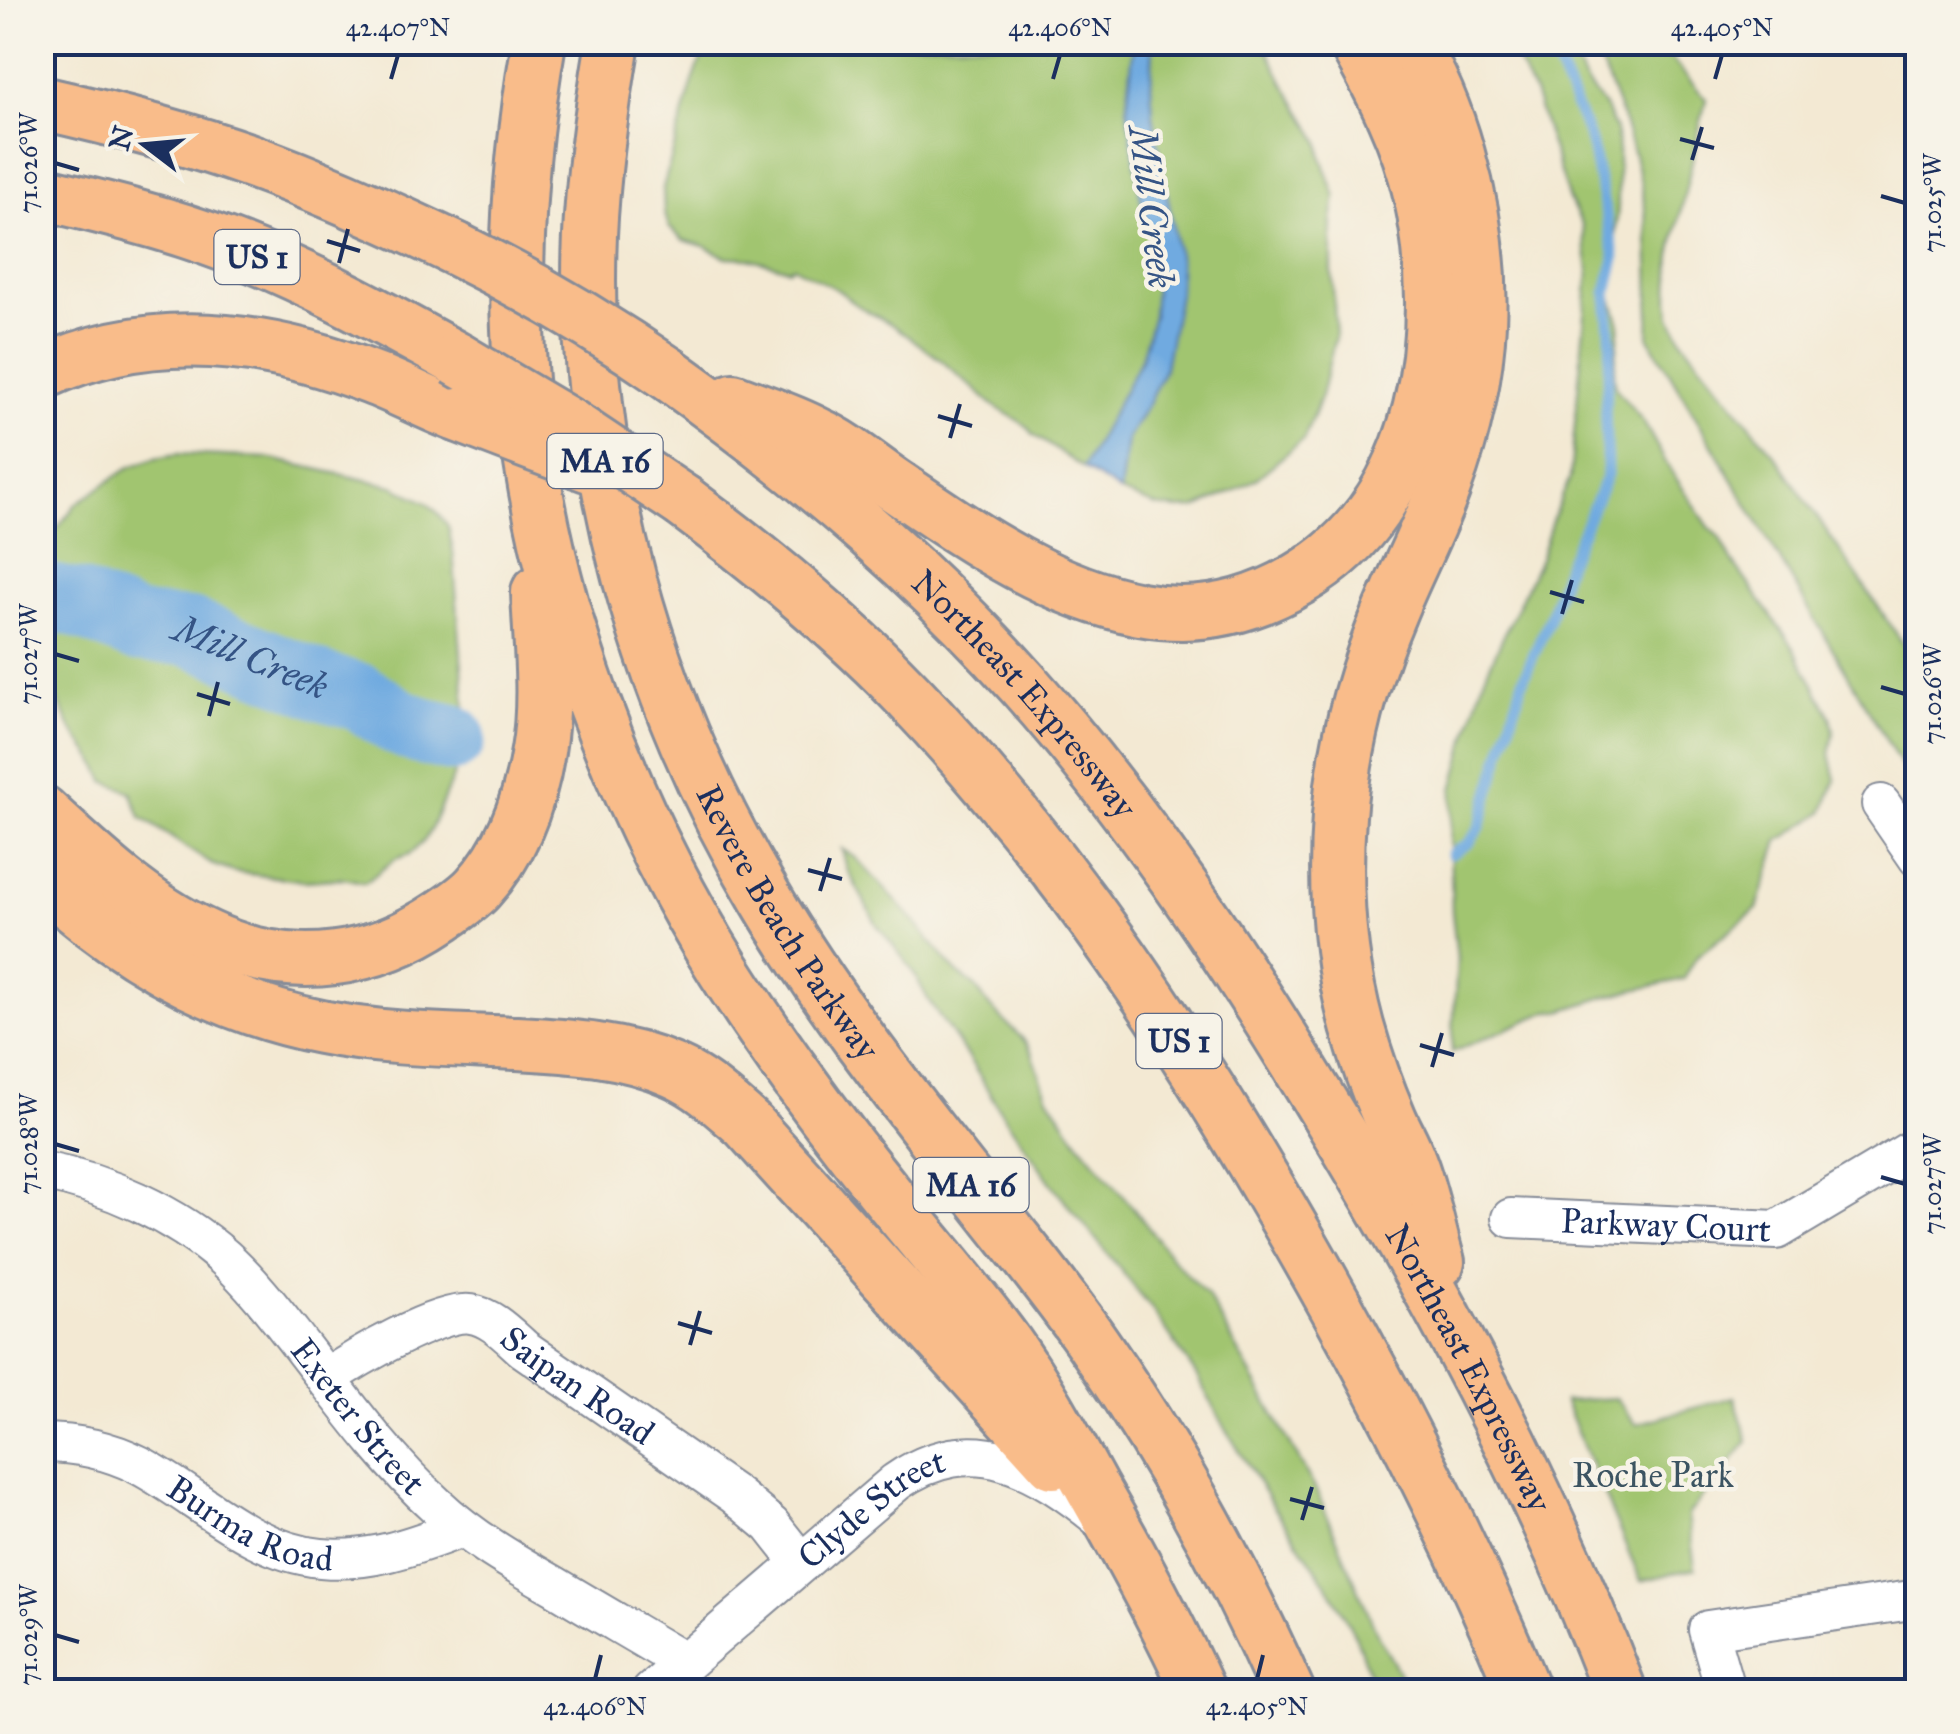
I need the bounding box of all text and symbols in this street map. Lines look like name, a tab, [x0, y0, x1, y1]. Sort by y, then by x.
text: 42.407°N	[346, 12, 450, 43]
text: 42.406°N	[1008, 12, 1112, 43]
text: 42.405°N	[1671, 12, 1773, 43]
north arrow	[95, 95, 195, 195]
text: 71.026°W	[13, 111, 44, 213]
water label: Mill Creek	[1119, 120, 1185, 291]
text: N	[101, 122, 142, 154]
text: 71.025°W	[1917, 152, 1948, 253]
road number: US 1	[214, 230, 300, 284]
road number: MA 16	[548, 434, 662, 488]
street label: Northeast Expressway	[903, 561, 1146, 828]
text: 71.027°W	[13, 602, 44, 704]
water label: Mill Creek	[164, 604, 335, 709]
text: 71.026°W	[1917, 642, 1948, 744]
street label: Revere Beach Parkway	[686, 778, 889, 1069]
road number: US 1	[1136, 1014, 1222, 1068]
text: 71.028°W	[13, 1092, 44, 1195]
text: 71.027°W	[1917, 1132, 1948, 1234]
road number: MA 16	[914, 1158, 1028, 1212]
street label: Parkway Court	[1560, 1199, 1772, 1252]
street label: Northeast Expressway	[1376, 1217, 1561, 1519]
street label: Saipan Road	[491, 1317, 663, 1455]
street label: Exeter Street	[281, 1330, 434, 1504]
street label: Clyde Street	[789, 1439, 950, 1578]
park label: Roche Park	[1572, 1454, 1735, 1497]
street label: Burma Road	[159, 1466, 335, 1581]
text: 71.029°W	[13, 1583, 44, 1686]
text: 42.406°N	[543, 1691, 647, 1722]
text: 42.405°N	[1206, 1691, 1308, 1722]

